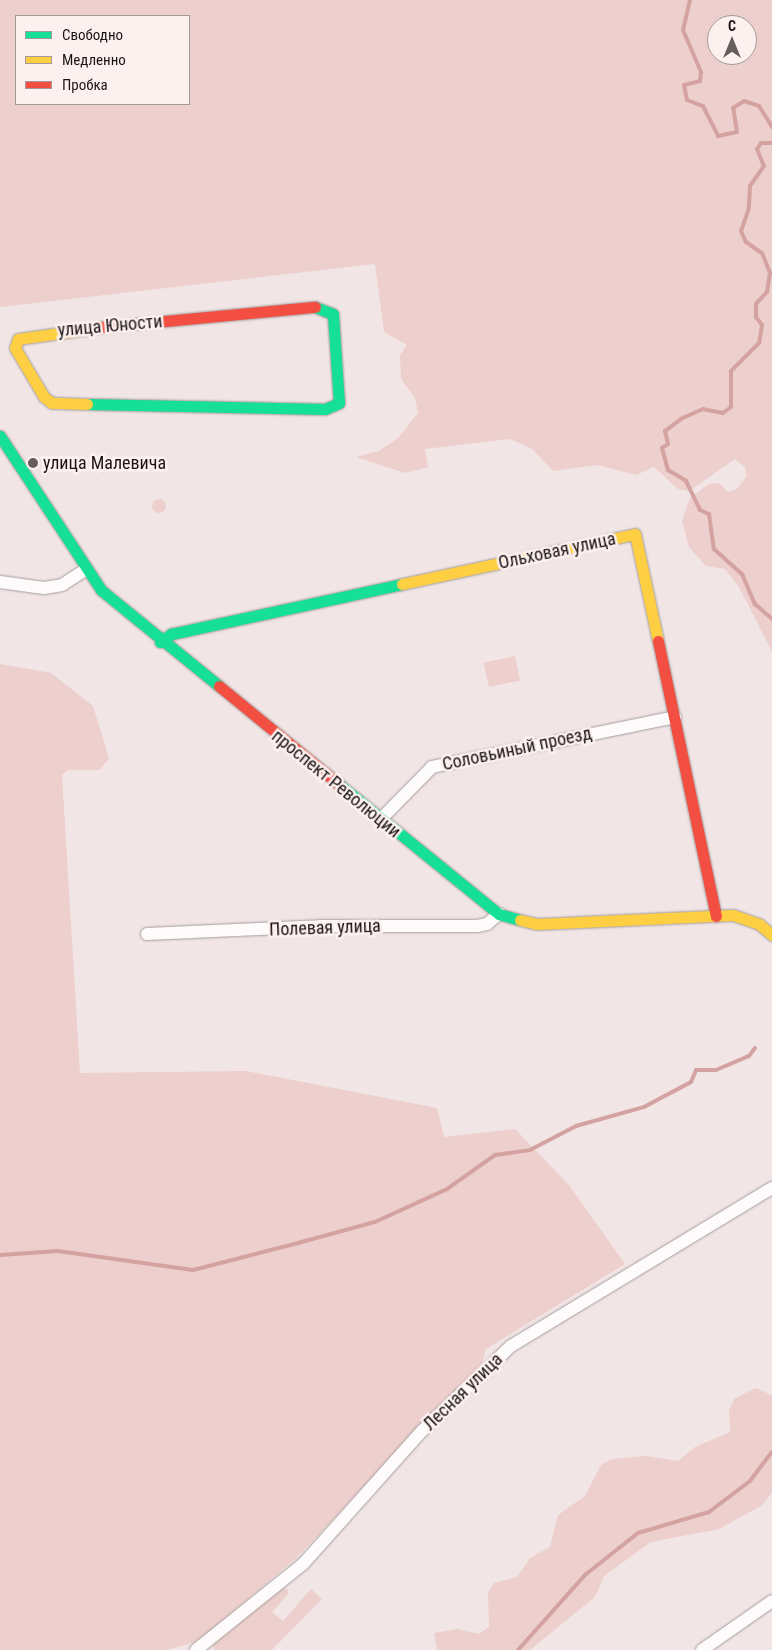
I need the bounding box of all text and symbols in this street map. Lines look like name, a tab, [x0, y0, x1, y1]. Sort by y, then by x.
legend	[15, 15, 190, 105]
north arrow	[707, 15, 757, 65]
text: С	[728, 18, 736, 34]
text: Свободно	[62, 26, 123, 44]
text: Медленно	[62, 51, 126, 69]
text: Пробка	[62, 76, 108, 94]
street label: улица Юности	[57, 311, 163, 341]
place label: улица Малевича	[43, 452, 166, 474]
marker: улица Малевича	[27, 457, 39, 469]
street label: Ольховая улица	[496, 528, 618, 574]
street label: Соловьиный проезд	[440, 723, 594, 775]
street label: проспект Революции	[267, 725, 405, 843]
street label: Полевая улица	[269, 915, 381, 941]
street label: Лесная улица	[419, 1349, 507, 1435]

